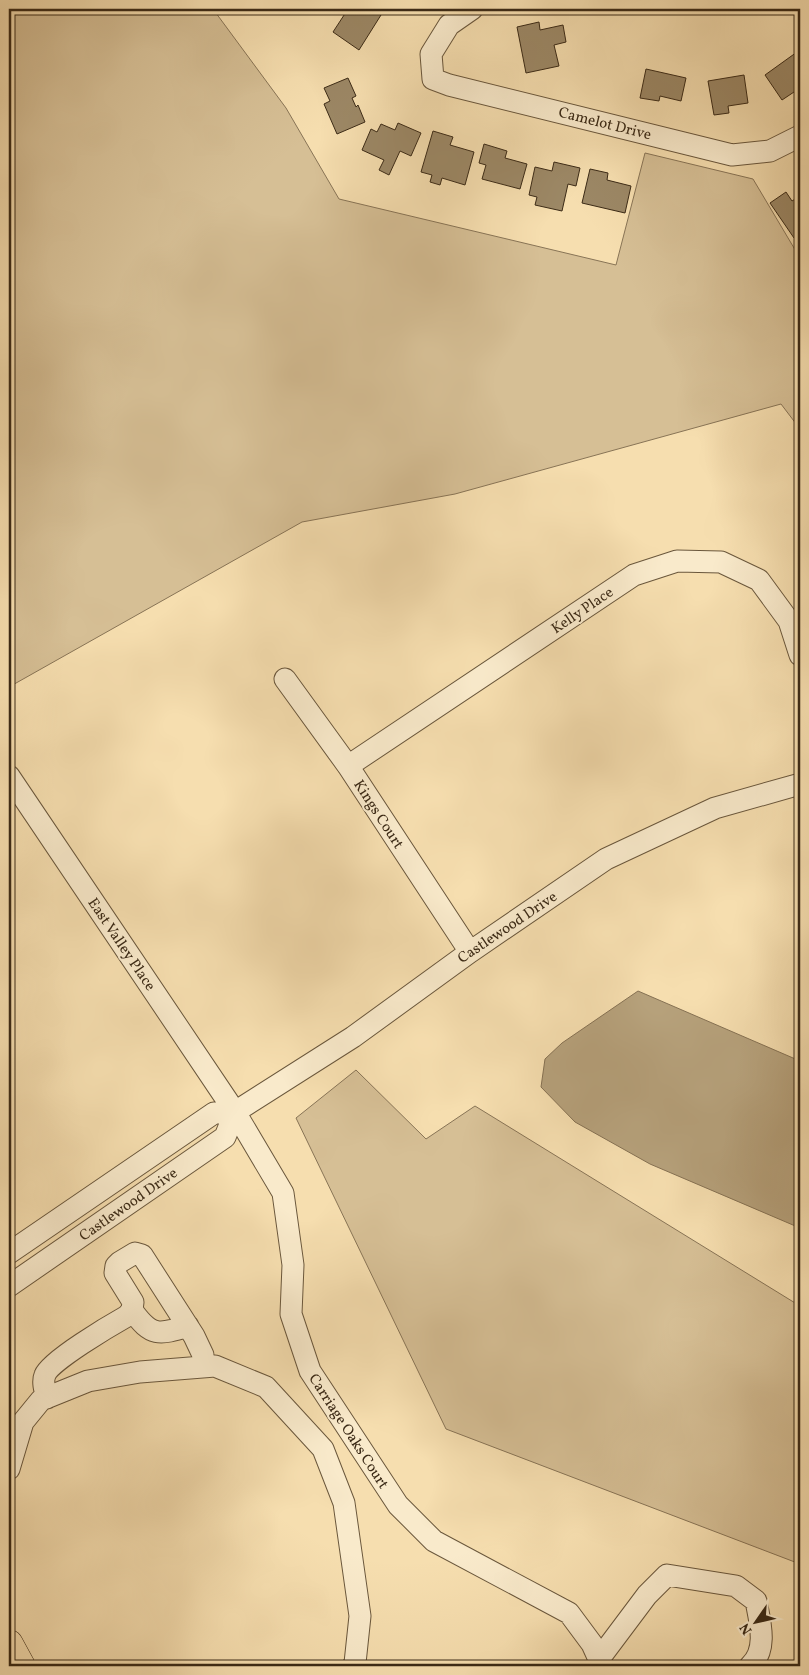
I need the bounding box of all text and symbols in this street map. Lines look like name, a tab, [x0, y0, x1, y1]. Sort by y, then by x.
street label: Camelot Drive	[556, 103, 653, 146]
street label: Kelly Place	[548, 583, 618, 640]
street label: Kings Court	[348, 776, 408, 853]
street label: Castlewood Drive	[454, 887, 562, 969]
street label: East Valley Place	[82, 894, 160, 996]
street label: Castlewood Drive	[75, 1163, 182, 1247]
street label: Carriage Oaks Court	[303, 1370, 393, 1493]
north arrow	[732, 1598, 782, 1648]
text: N	[736, 1619, 757, 1638]

